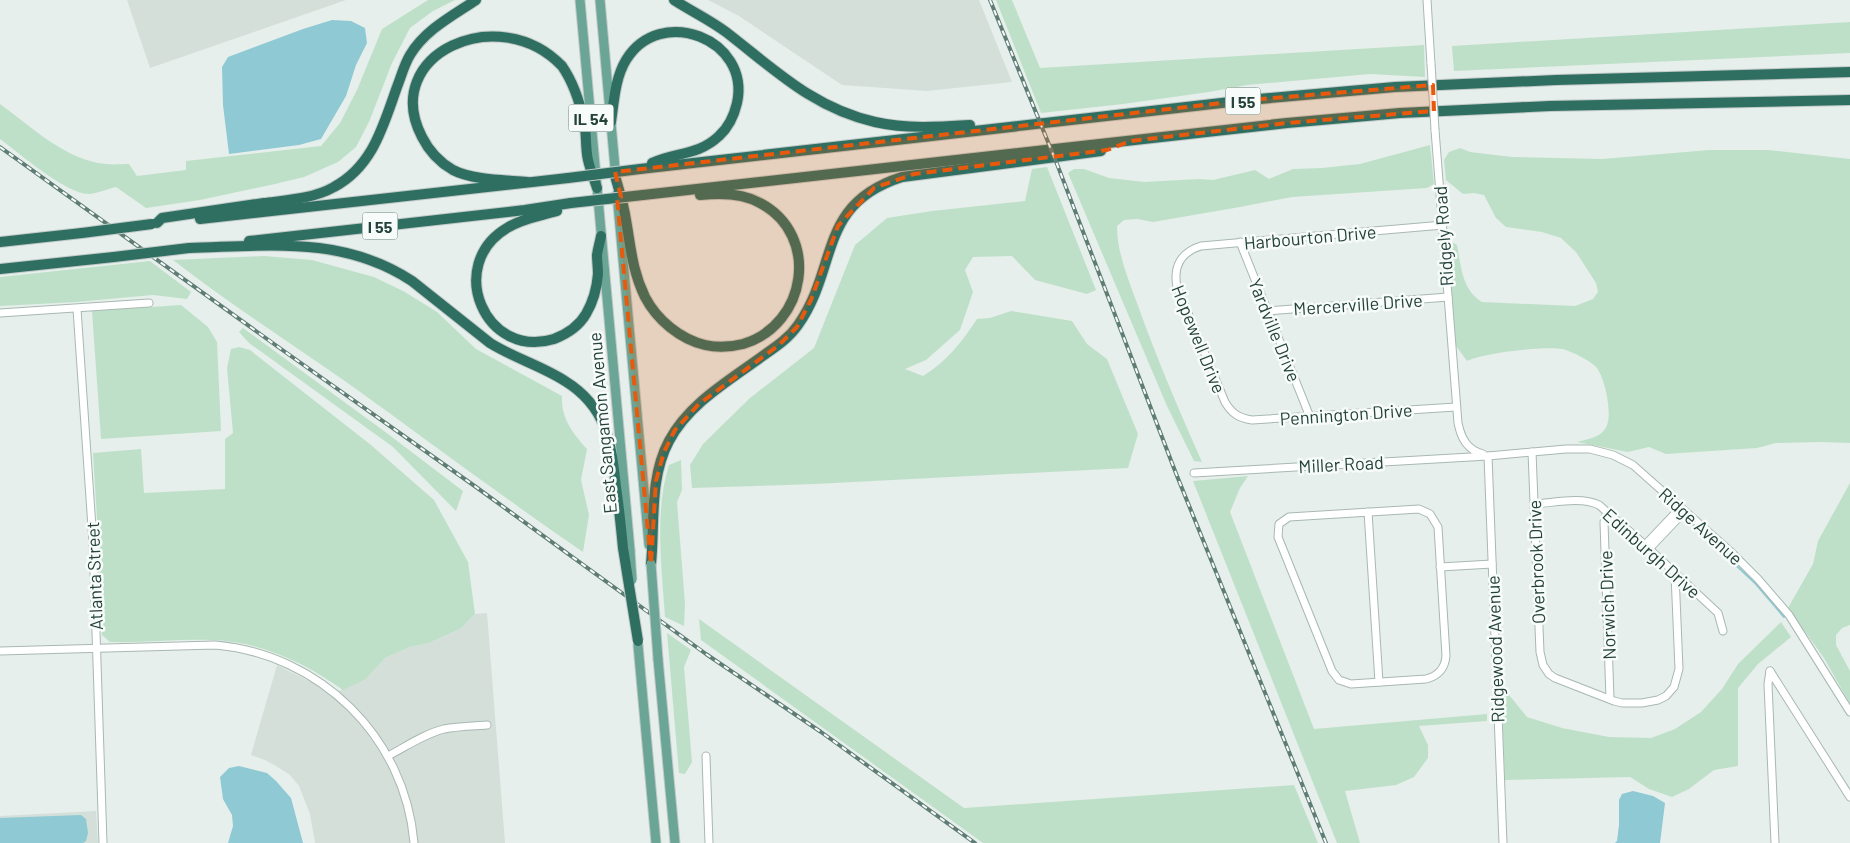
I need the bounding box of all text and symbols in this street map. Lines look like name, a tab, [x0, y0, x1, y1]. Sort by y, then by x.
road number: I 55	[1226, 88, 1260, 114]
road number: IL 54	[568, 105, 614, 132]
street label: Ridgely Road	[1429, 185, 1457, 287]
road number: I 55	[362, 212, 398, 240]
street label: Harbourton Drive	[1243, 220, 1377, 254]
street label: Yardville Drive	[1244, 275, 1306, 385]
street label: Hopewell Drive	[1167, 282, 1231, 396]
street label: Mercerville Drive	[1293, 289, 1423, 319]
street label: East Sangamon Avenue	[583, 331, 621, 515]
street label: Pennington Drive	[1279, 398, 1413, 430]
street label: Miller Road	[1298, 451, 1384, 477]
street label: Ridge Avenue	[1654, 483, 1748, 569]
street label: Overbrook Drive	[1523, 500, 1549, 624]
street label: Edinburgh Drive	[1599, 503, 1705, 603]
street label: Atlanta Street	[81, 521, 107, 631]
street label: Norwich Drive	[1594, 550, 1620, 660]
street label: Ridgewood Avenue	[1481, 575, 1509, 723]

